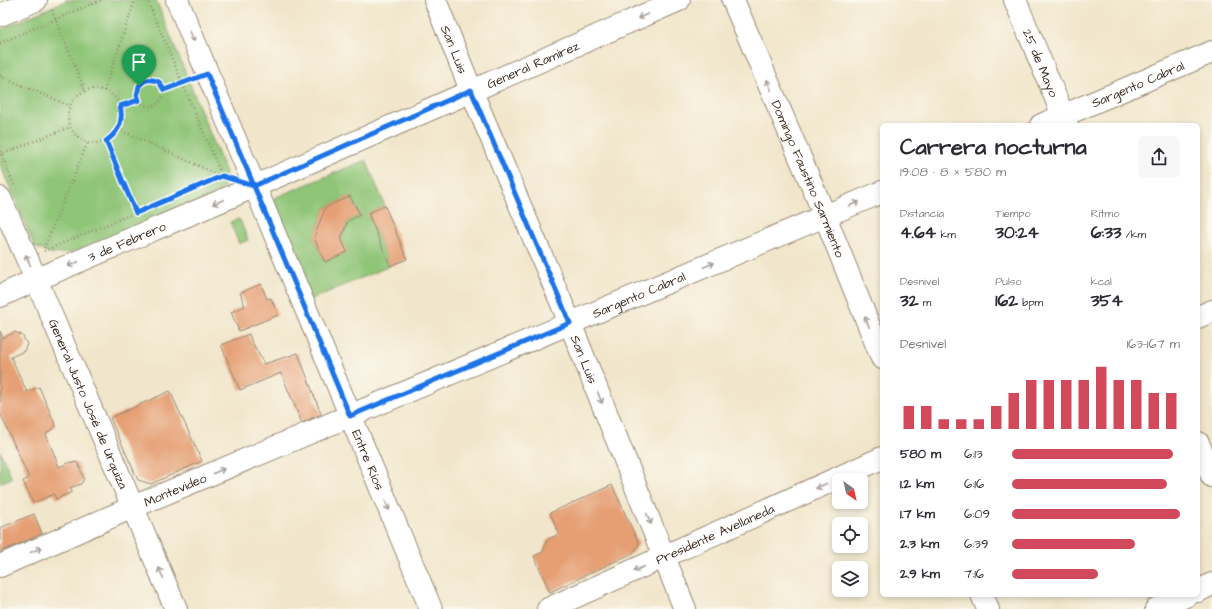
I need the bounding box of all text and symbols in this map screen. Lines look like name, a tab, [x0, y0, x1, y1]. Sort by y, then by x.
one-way arrow	[638, 12, 650, 20]
street label: San Luis	[436, 23, 472, 77]
street label: 25 de Mayo	[1018, 26, 1063, 101]
one-way arrow	[188, 30, 196, 42]
street label: General Ramírez	[484, 37, 583, 93]
pin	[122, 45, 156, 86]
icon: arrive	[128, 51, 150, 73]
street label: Sargento Cabral	[1089, 57, 1187, 112]
one-way arrow	[765, 80, 772, 92]
street label: Domingo Faustino Sarmiento	[767, 98, 849, 261]
text: Carrera nocturna	[900, 132, 1087, 163]
button: share	[1138, 136, 1180, 178]
text: 19:08 · 8 × 580 m	[900, 163, 1006, 181]
one-way arrow	[213, 199, 225, 206]
one-way arrow	[848, 200, 860, 207]
text: Distancia	[900, 206, 944, 221]
text: Tiempo	[995, 206, 1031, 221]
text: Ritmo	[1091, 206, 1119, 221]
street label: 3 de Febrero	[85, 217, 169, 266]
text: 4.64	[900, 221, 936, 245]
text: 30:24	[995, 221, 1039, 245]
text: 6:33	[1091, 221, 1121, 245]
text: km	[936, 227, 956, 242]
text: /km	[1121, 227, 1146, 242]
one-way arrow	[24, 255, 31, 267]
one-way arrow	[68, 261, 80, 269]
one-way arrow	[702, 261, 714, 268]
street label: Sargento Cabral	[590, 268, 688, 323]
text: Desnivel	[900, 274, 939, 289]
text: Pulso	[995, 274, 1021, 289]
text: kcal	[1091, 274, 1112, 289]
text: 32	[900, 289, 918, 313]
text: 162	[995, 289, 1018, 313]
text: 354	[1091, 289, 1123, 313]
text: m	[918, 295, 931, 310]
text: bpm	[1018, 295, 1043, 310]
street label: General Justo José de Urquiza	[44, 316, 132, 492]
one-way arrow	[863, 316, 871, 328]
street label: San Luis	[566, 333, 602, 387]
text: Desnivel	[900, 335, 946, 353]
text: 163–167 m	[1126, 335, 1180, 353]
one-way arrow	[597, 392, 605, 404]
street label: Entre Ríos	[347, 427, 389, 493]
text: 580 m	[900, 445, 941, 463]
text: 6:13	[964, 445, 983, 463]
one-way arrow	[213, 467, 225, 474]
street label: Montevideo	[141, 469, 210, 511]
north arrow	[832, 473, 868, 509]
map controls	[832, 473, 868, 597]
text: 1.2 km	[900, 475, 934, 493]
text: 6:16	[964, 475, 984, 493]
one-way arrow	[815, 483, 827, 490]
one-way arrow	[384, 498, 392, 510]
street label: Presidente Avellaneda	[653, 500, 778, 569]
text: 1.7 km	[900, 505, 935, 523]
text: 6:09	[964, 505, 990, 523]
one-way arrow	[646, 512, 654, 524]
button: locate	[832, 517, 868, 553]
text: 2.3 km	[900, 535, 939, 553]
text: 6:39	[964, 535, 988, 553]
one-way arrow	[29, 546, 41, 553]
button: layers	[832, 561, 868, 597]
one-way arrow	[633, 565, 645, 573]
text: 2.9 km	[900, 565, 940, 583]
text: 7:16	[964, 565, 984, 583]
one-way arrow	[157, 567, 164, 579]

